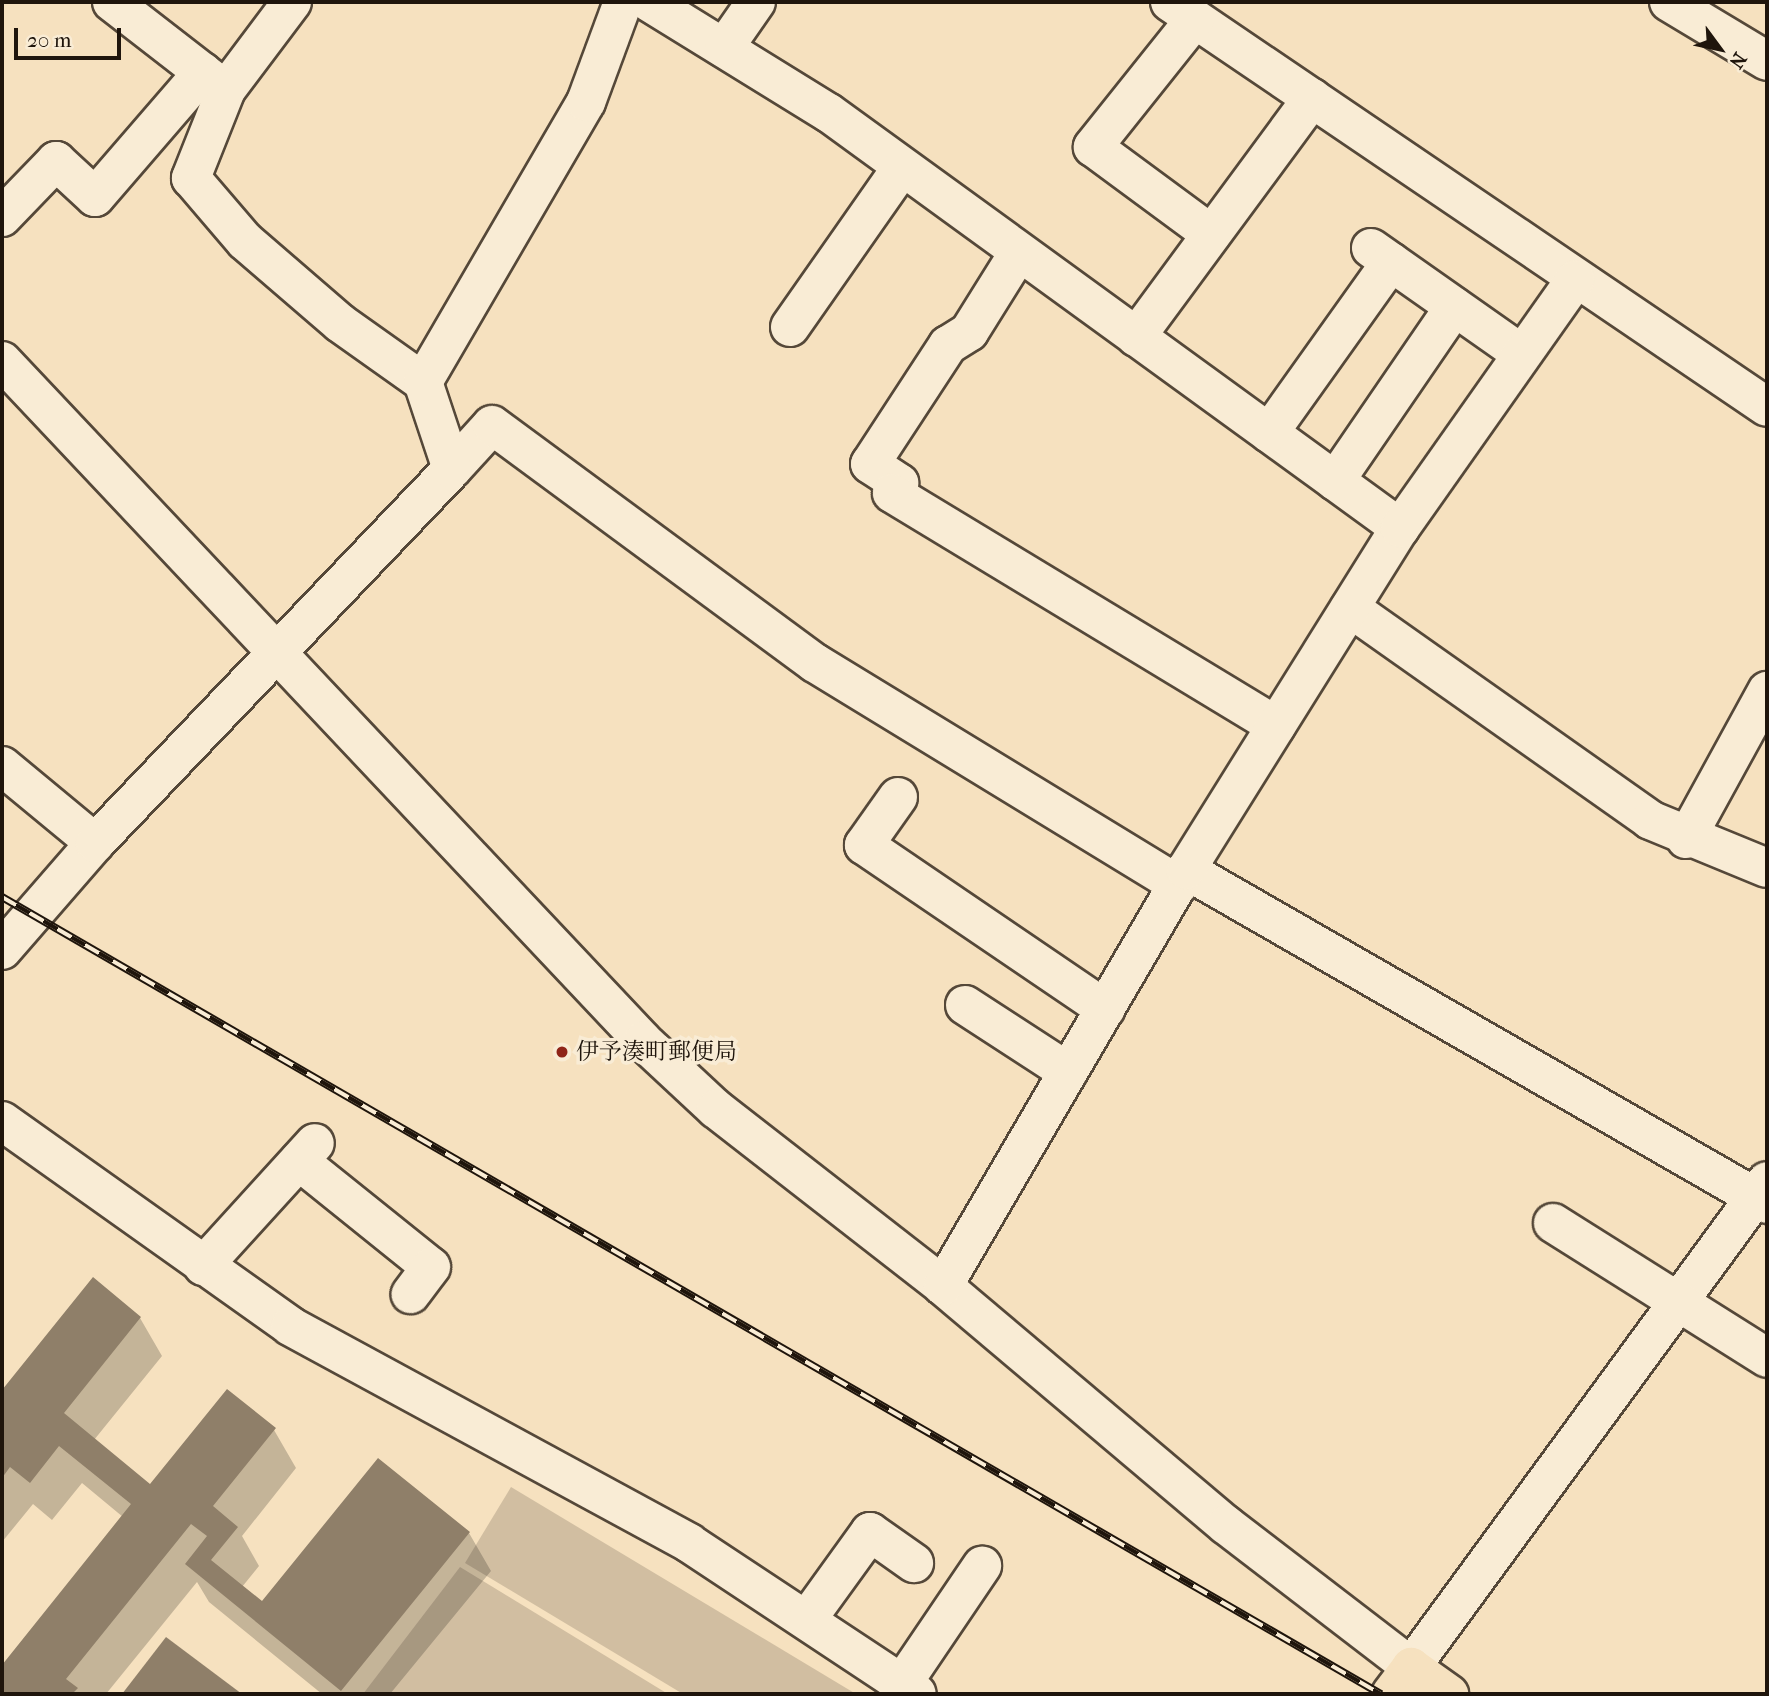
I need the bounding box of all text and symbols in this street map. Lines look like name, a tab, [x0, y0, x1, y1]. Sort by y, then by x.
scale bar	[18, 14, 124, 58]
north arrow	[1685, 14, 1755, 84]
text: 20 m	[27, 28, 71, 52]
text: N	[1724, 48, 1751, 72]
place label: 伊予湊町郵便局	[576, 1038, 737, 1066]
marker: 伊予湊町郵便局	[554, 1044, 570, 1060]

